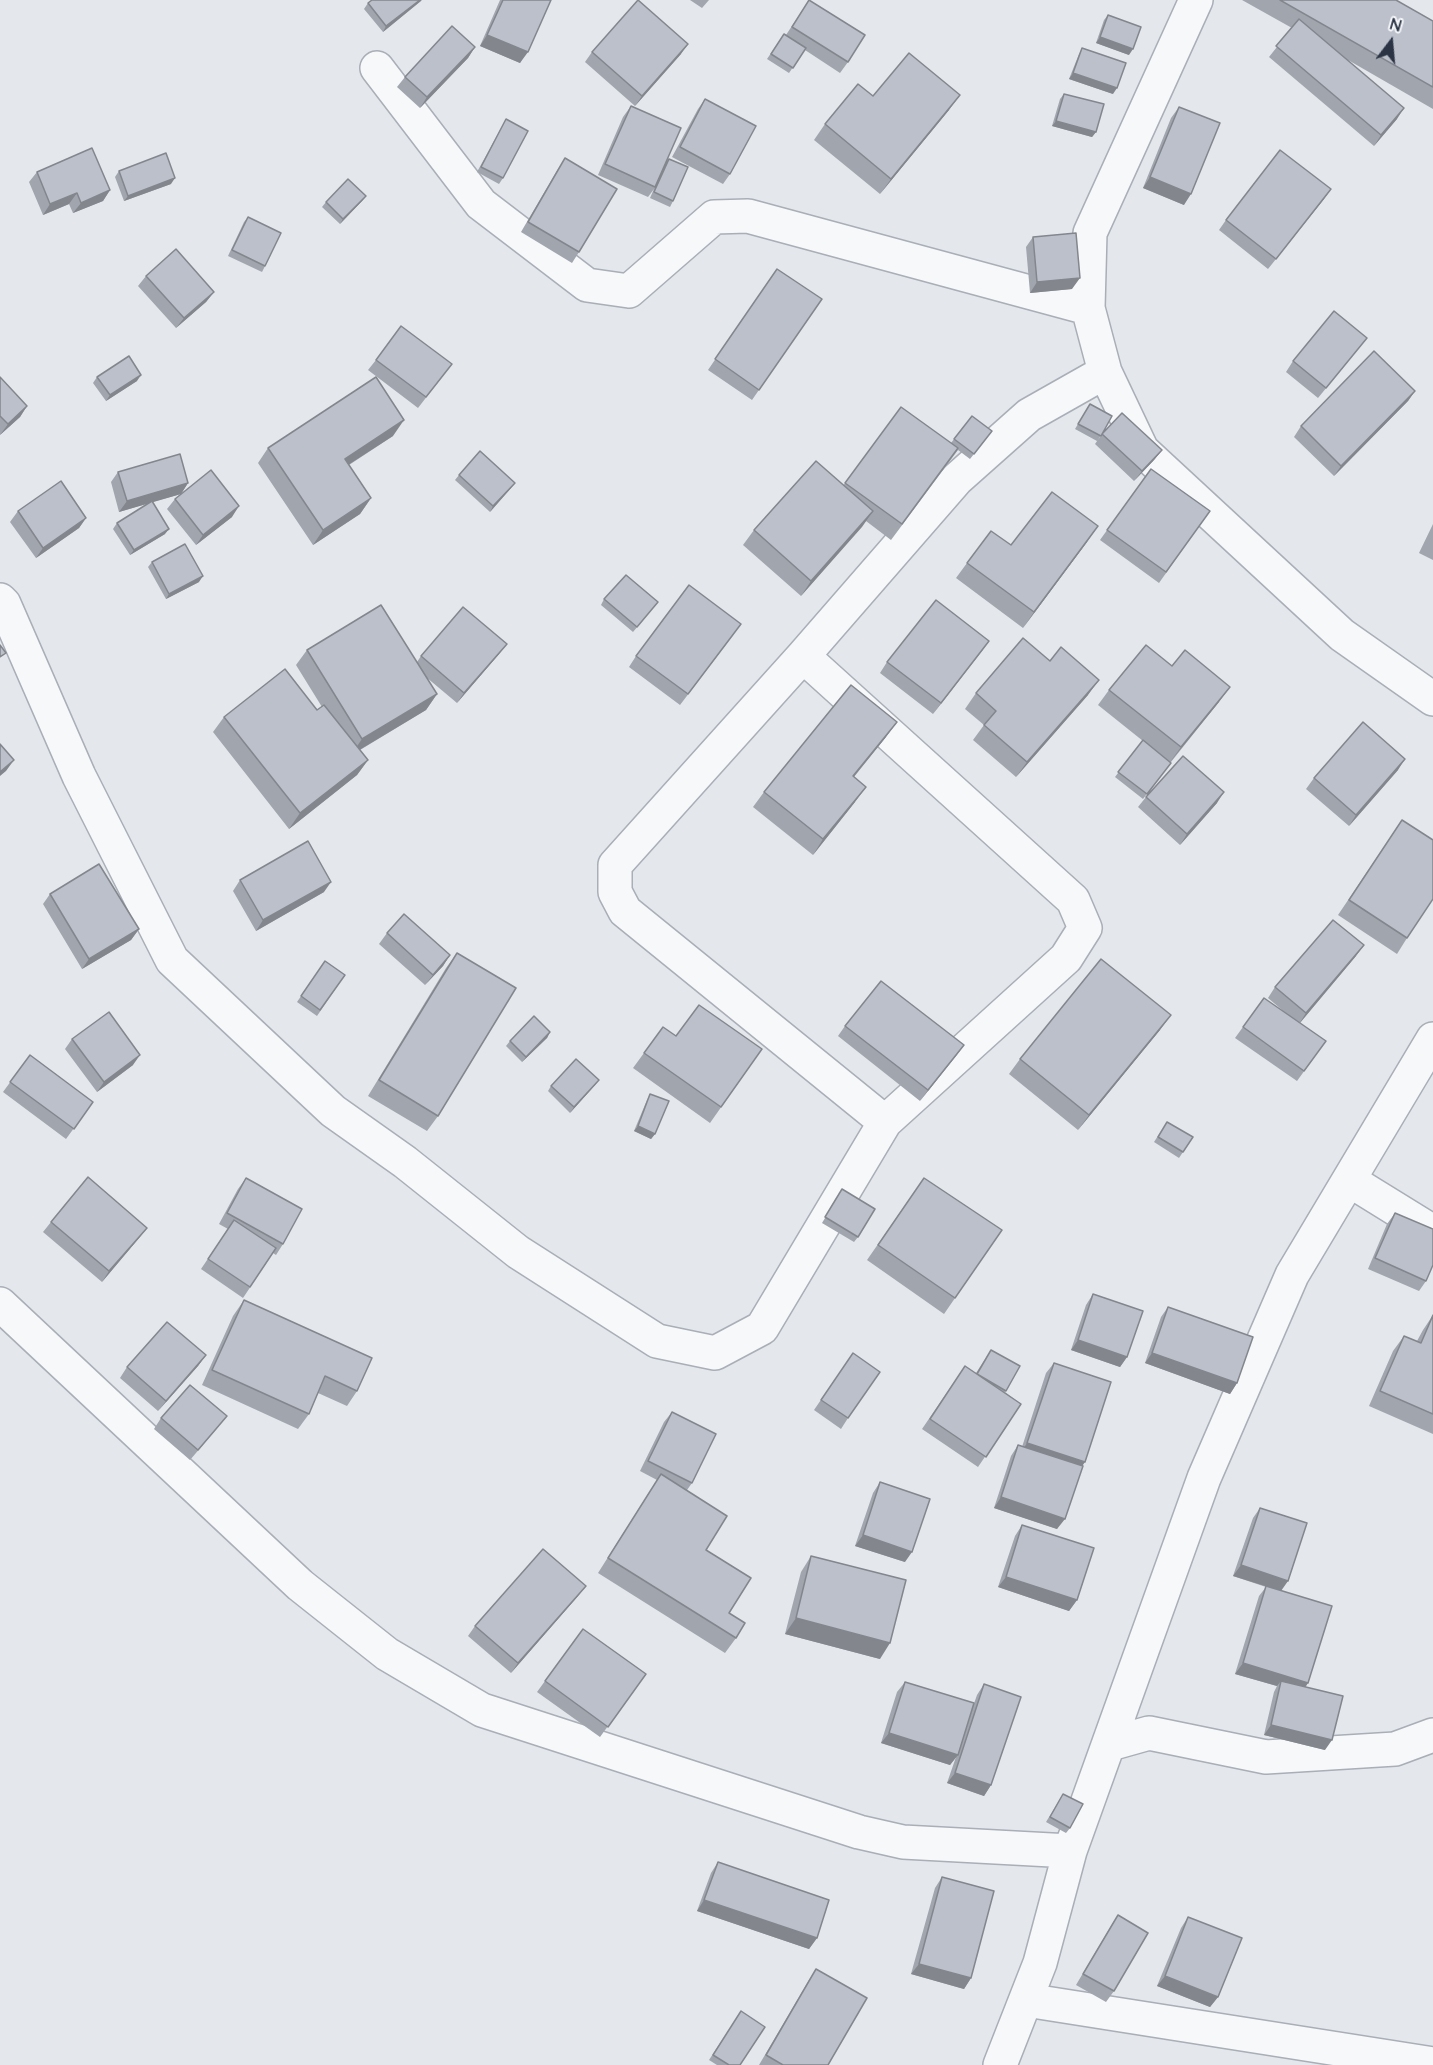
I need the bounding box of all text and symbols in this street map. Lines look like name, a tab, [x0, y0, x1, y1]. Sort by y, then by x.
north arrow	[1361, 12, 1421, 72]
text: N	[1388, 13, 1404, 36]

